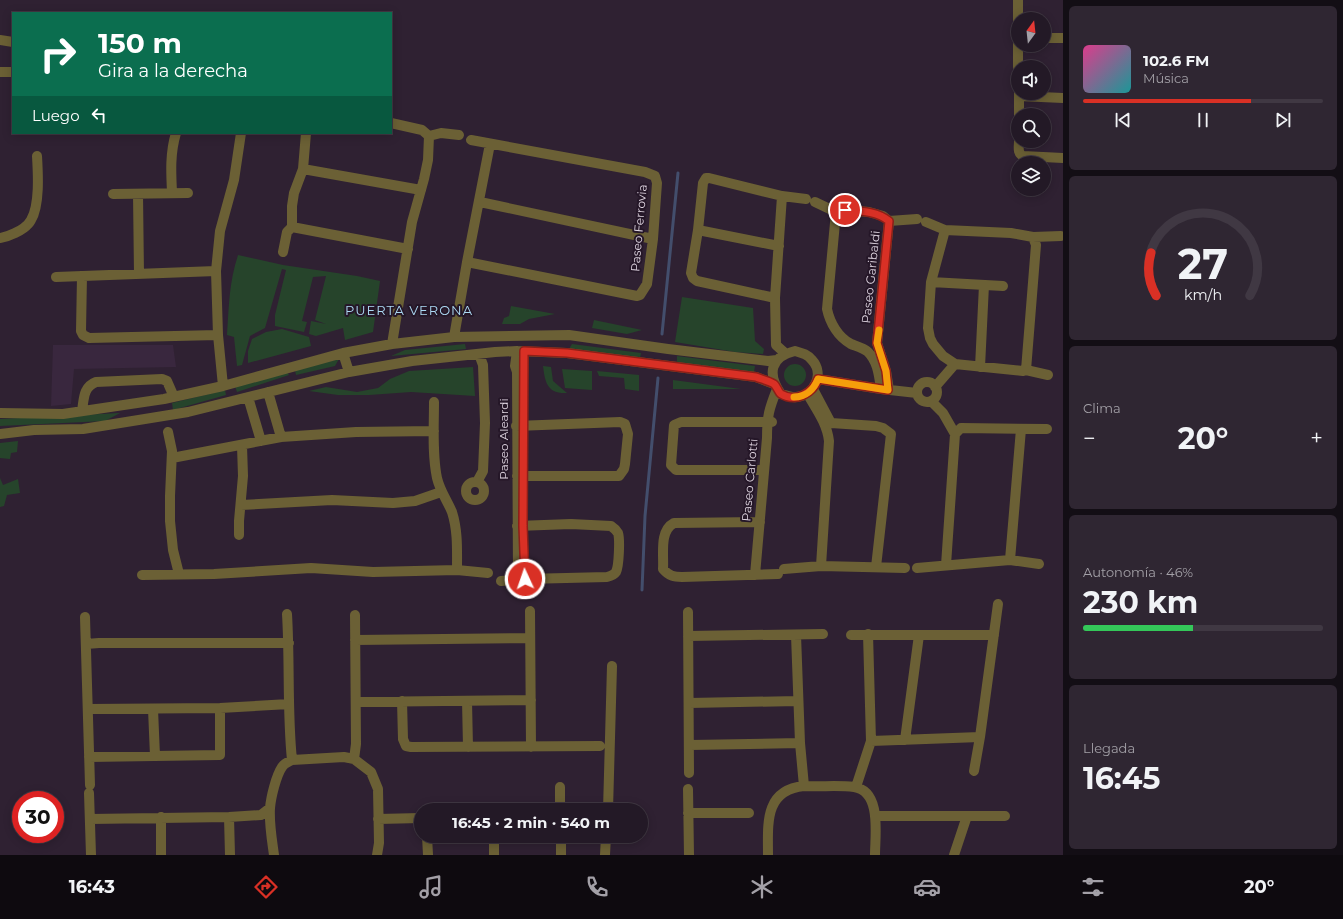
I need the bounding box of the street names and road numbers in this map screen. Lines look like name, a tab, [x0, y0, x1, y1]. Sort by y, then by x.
street label: Paseo Ferrovia	[627, 184, 650, 272]
street label: Paseo Garibaldi	[858, 230, 883, 324]
street label: Paseo Aleardi	[496, 398, 511, 480]
street label: Paseo Carlotti	[738, 438, 761, 522]

